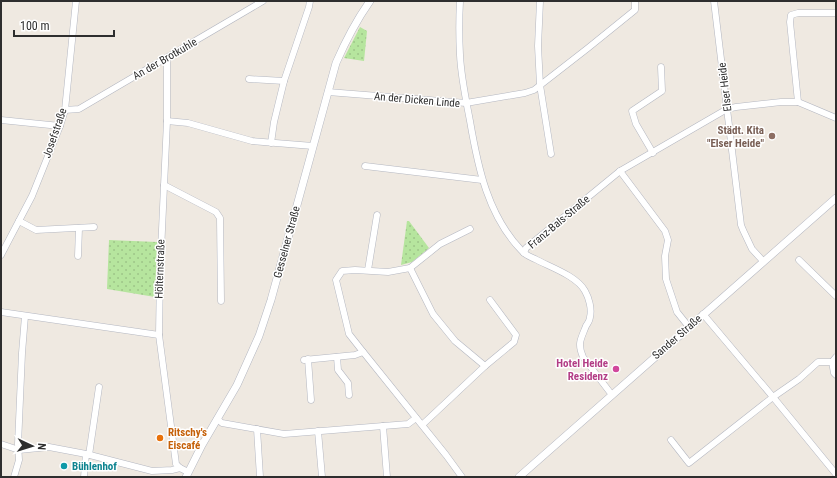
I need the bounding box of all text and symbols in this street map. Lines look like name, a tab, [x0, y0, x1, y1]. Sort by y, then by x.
scale bar	[14, 12, 114, 38]
text: 100 m	[20, 19, 50, 33]
street label: An der Brotkuhle	[131, 35, 199, 83]
street label: Elser Heide	[716, 62, 734, 112]
street label: An der Dicken Linde	[374, 90, 460, 110]
street label: Josefstraße	[40, 106, 70, 160]
place label: Städt. Kita "Elser Heide"	[707, 124, 764, 150]
marker: Städt. Kita "Elser Heide"	[767, 131, 777, 141]
street label: Franz-Bals-Straße	[526, 193, 592, 251]
street label: Gesselner Straße	[271, 205, 303, 279]
street label: Hölternstraße	[152, 239, 168, 299]
street label: Sander Straße	[650, 312, 704, 362]
place label: Hotel Heide Residenz	[556, 357, 608, 383]
marker: Hotel Heide Residenz	[611, 364, 621, 374]
north arrow	[12, 426, 52, 466]
place label: Ritschy's Eiscafé	[168, 426, 207, 452]
marker: Ritschy's Eiscafé	[155, 433, 165, 443]
text: N	[35, 443, 48, 451]
place label: Bühlenhof	[72, 460, 117, 473]
marker: Bühlenhof	[59, 461, 69, 471]

